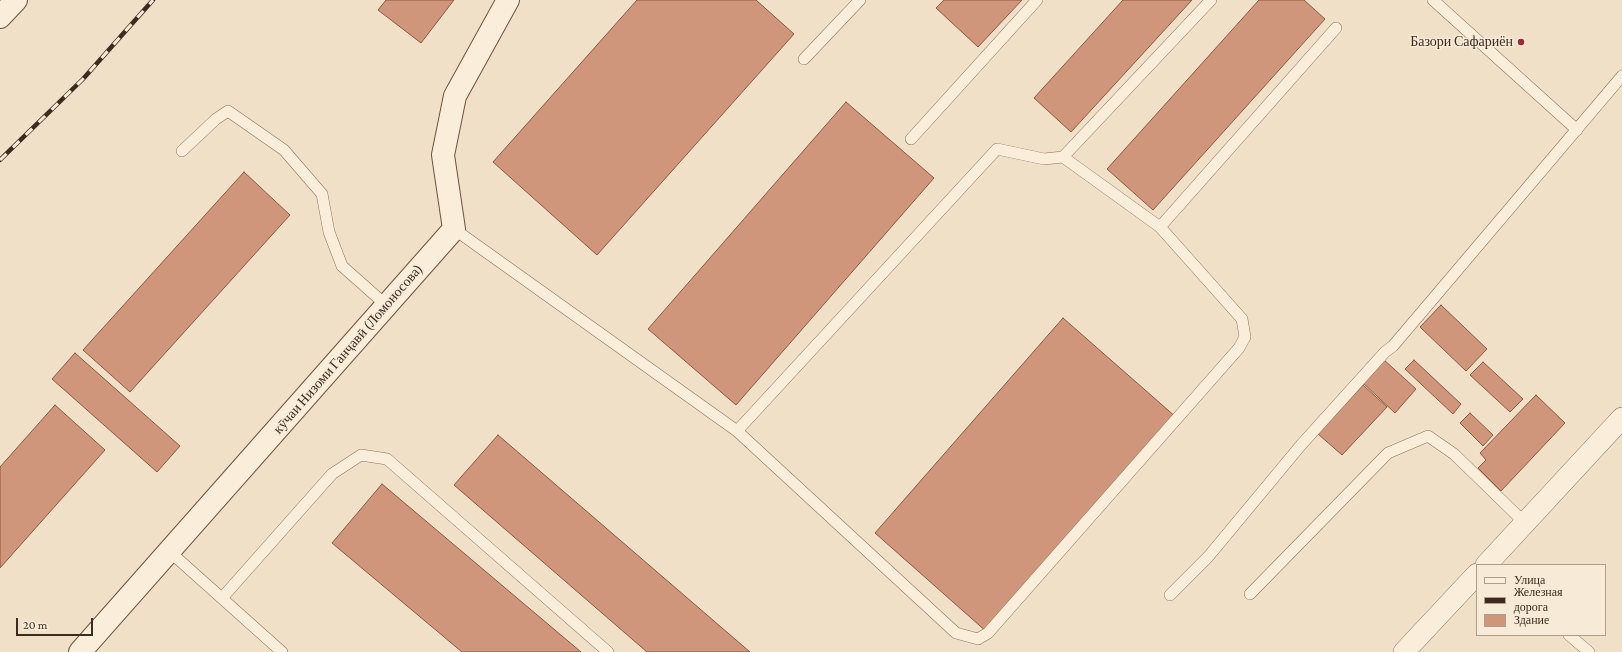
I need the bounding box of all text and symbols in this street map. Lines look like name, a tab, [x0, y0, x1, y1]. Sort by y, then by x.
place label: Базори Сафариён	[1410, 34, 1513, 50]
marker: Базори Сафариён	[1516, 37, 1526, 47]
street label: кӯчаи Низоми Ганҷавӣ (Ломоносова)	[270, 261, 426, 437]
legend	[1476, 564, 1606, 636]
text: Улица	[1514, 573, 1545, 587]
text: Железная дорога	[1514, 585, 1563, 614]
scale bar	[18, 610, 95, 636]
text: Здание	[1514, 613, 1549, 627]
text: 20 m	[23, 618, 47, 632]

